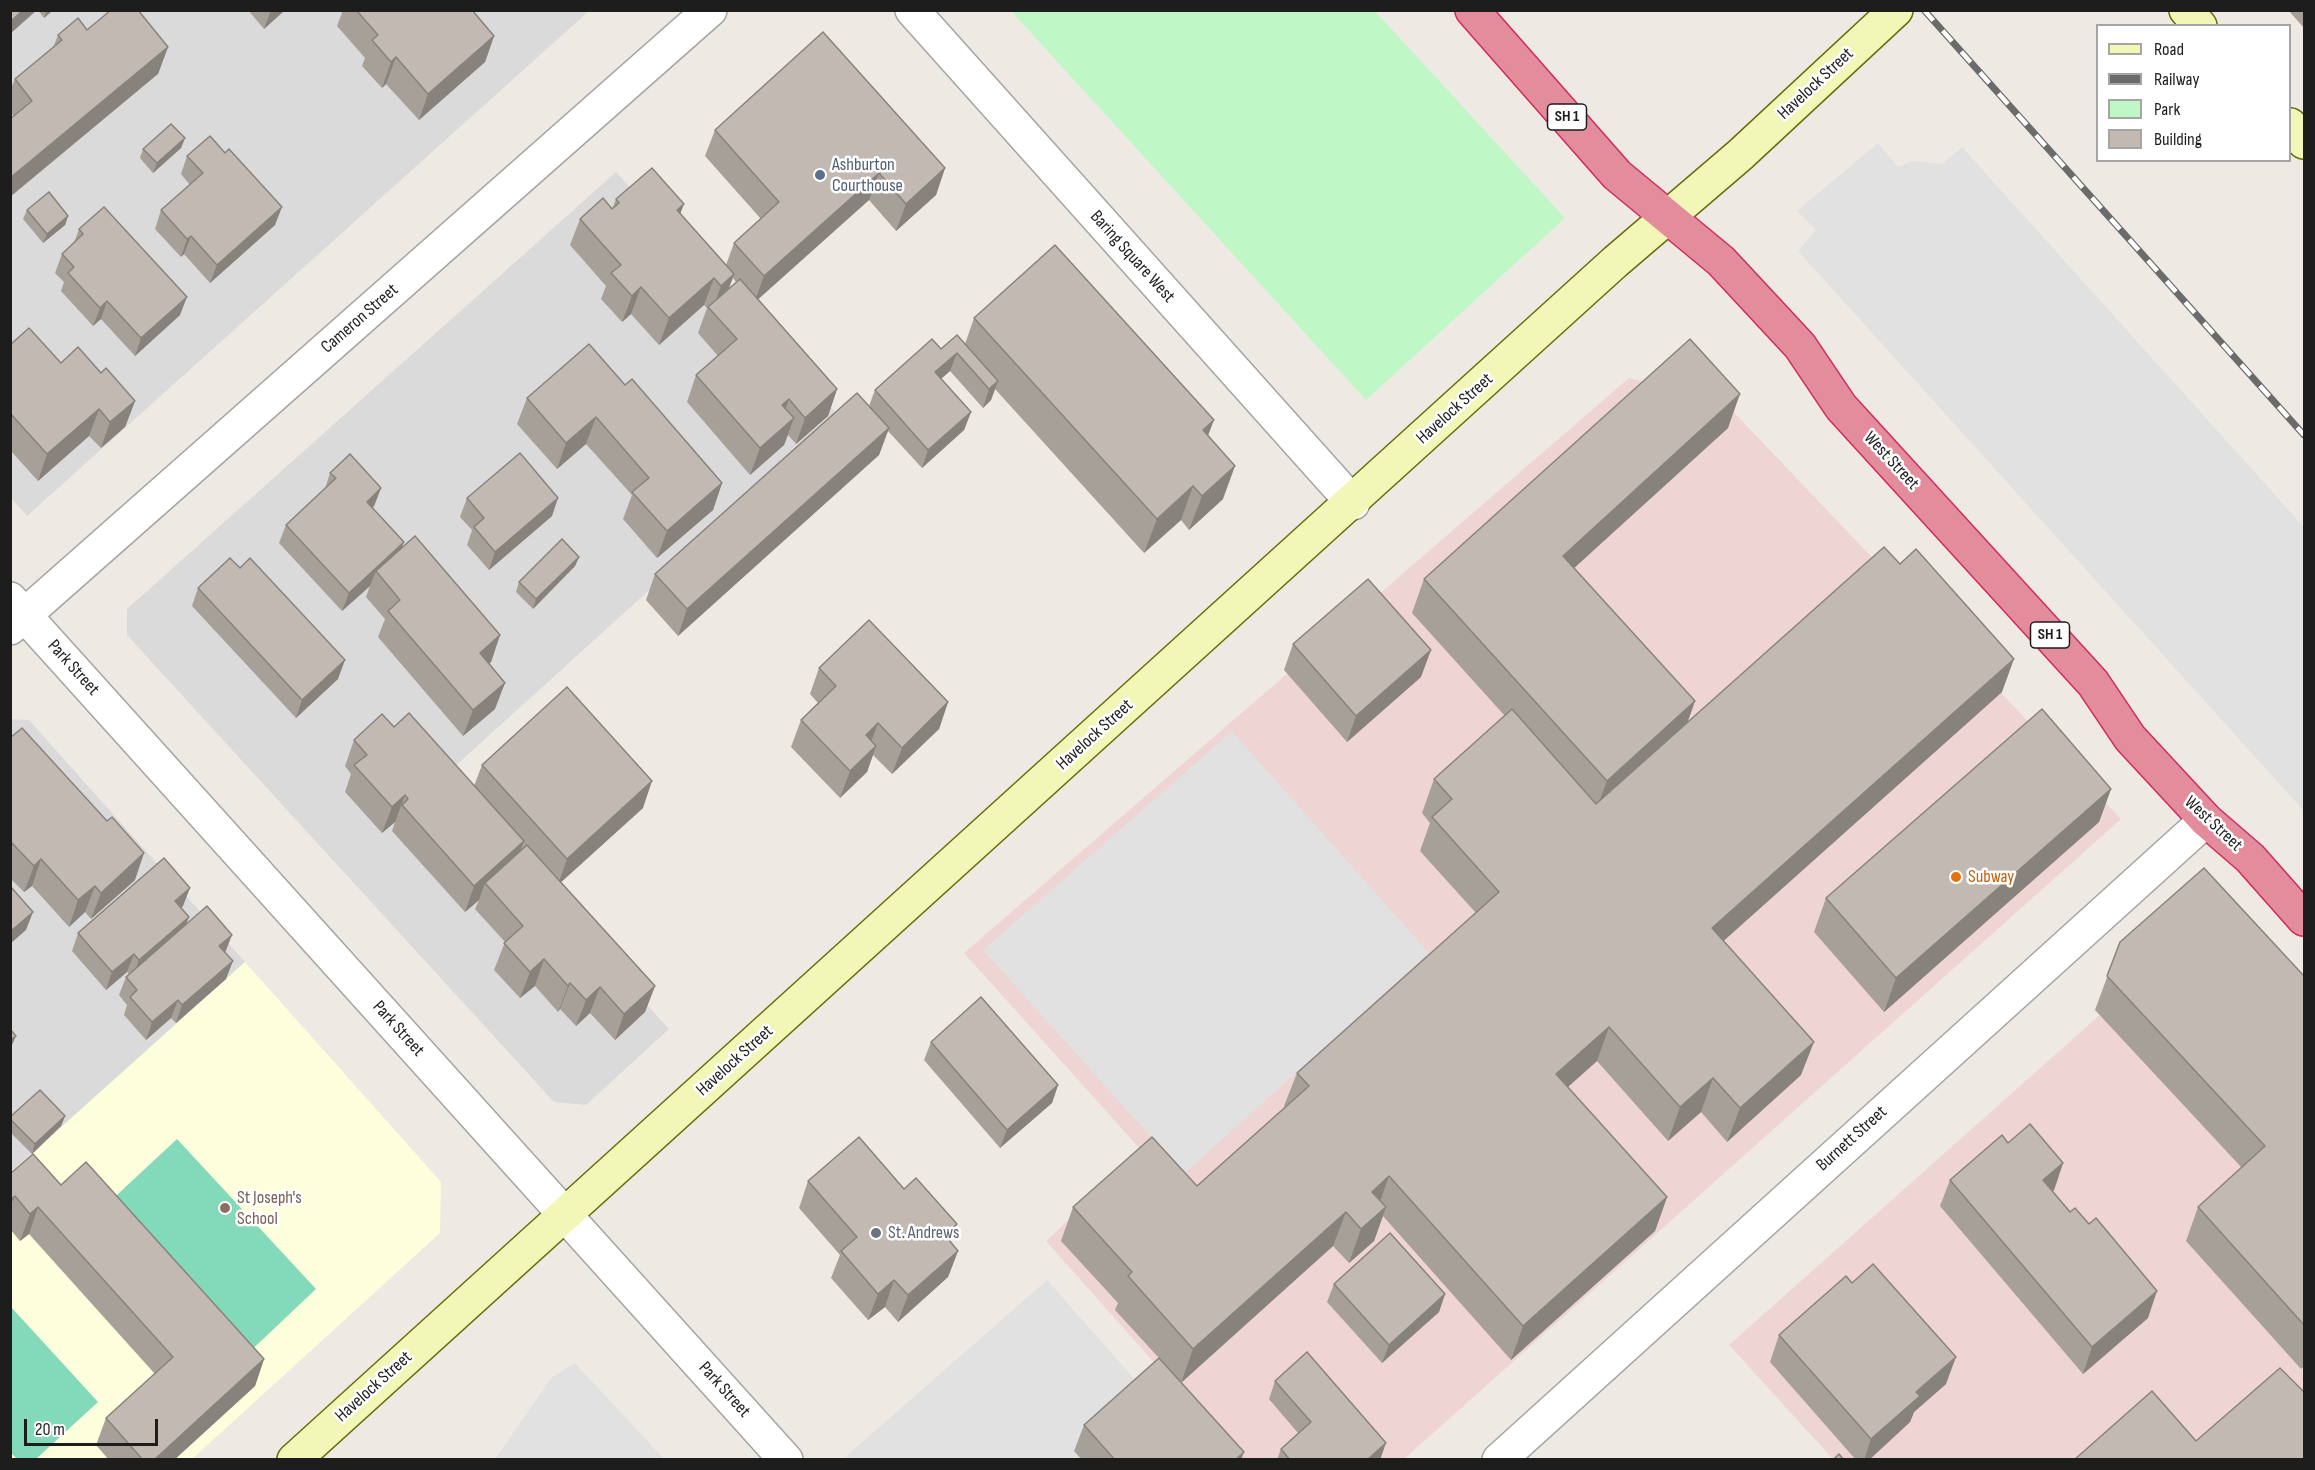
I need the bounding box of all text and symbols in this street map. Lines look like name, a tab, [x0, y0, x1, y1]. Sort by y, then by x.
legend	[2096, 24, 2291, 162]
text: Road	[2154, 39, 2184, 60]
street label: Havelock Street	[1774, 43, 1858, 125]
text: Railway	[2154, 69, 2199, 90]
text: Park	[2154, 99, 2180, 120]
road number: SH 1	[1548, 104, 1586, 130]
text: Building	[2154, 129, 2202, 150]
place label: Ashburton Courthouse	[832, 154, 903, 196]
marker: Ashburton Courthouse	[813, 168, 827, 182]
street label: Baring Square West	[1085, 206, 1179, 308]
street label: Cameron Street	[317, 280, 403, 358]
street label: Havelock Street	[1412, 369, 1498, 449]
street label: West Street	[1859, 428, 1923, 494]
road number: SH 1	[2030, 622, 2070, 648]
street label: Park Street	[42, 636, 104, 700]
street label: Havelock Street	[1052, 695, 1138, 775]
street label: West Street	[2180, 792, 2246, 856]
place label: Subway	[1968, 866, 2014, 888]
marker: Subway	[1949, 870, 1963, 884]
street label: Park Street	[367, 997, 429, 1061]
street label: Havelock Street	[692, 1021, 778, 1101]
street label: Burnett Street	[1812, 1102, 1892, 1176]
place label: St Joseph's School	[237, 1187, 302, 1230]
marker: St Joseph's School	[218, 1201, 232, 1215]
place label: St. Andrews	[888, 1222, 960, 1244]
marker: St. Andrews	[869, 1226, 883, 1240]
street label: Havelock Street	[331, 1347, 417, 1427]
street label: Park Street	[693, 1358, 755, 1422]
scale bar	[27, 1407, 160, 1445]
text: 20 m	[35, 1419, 65, 1440]

